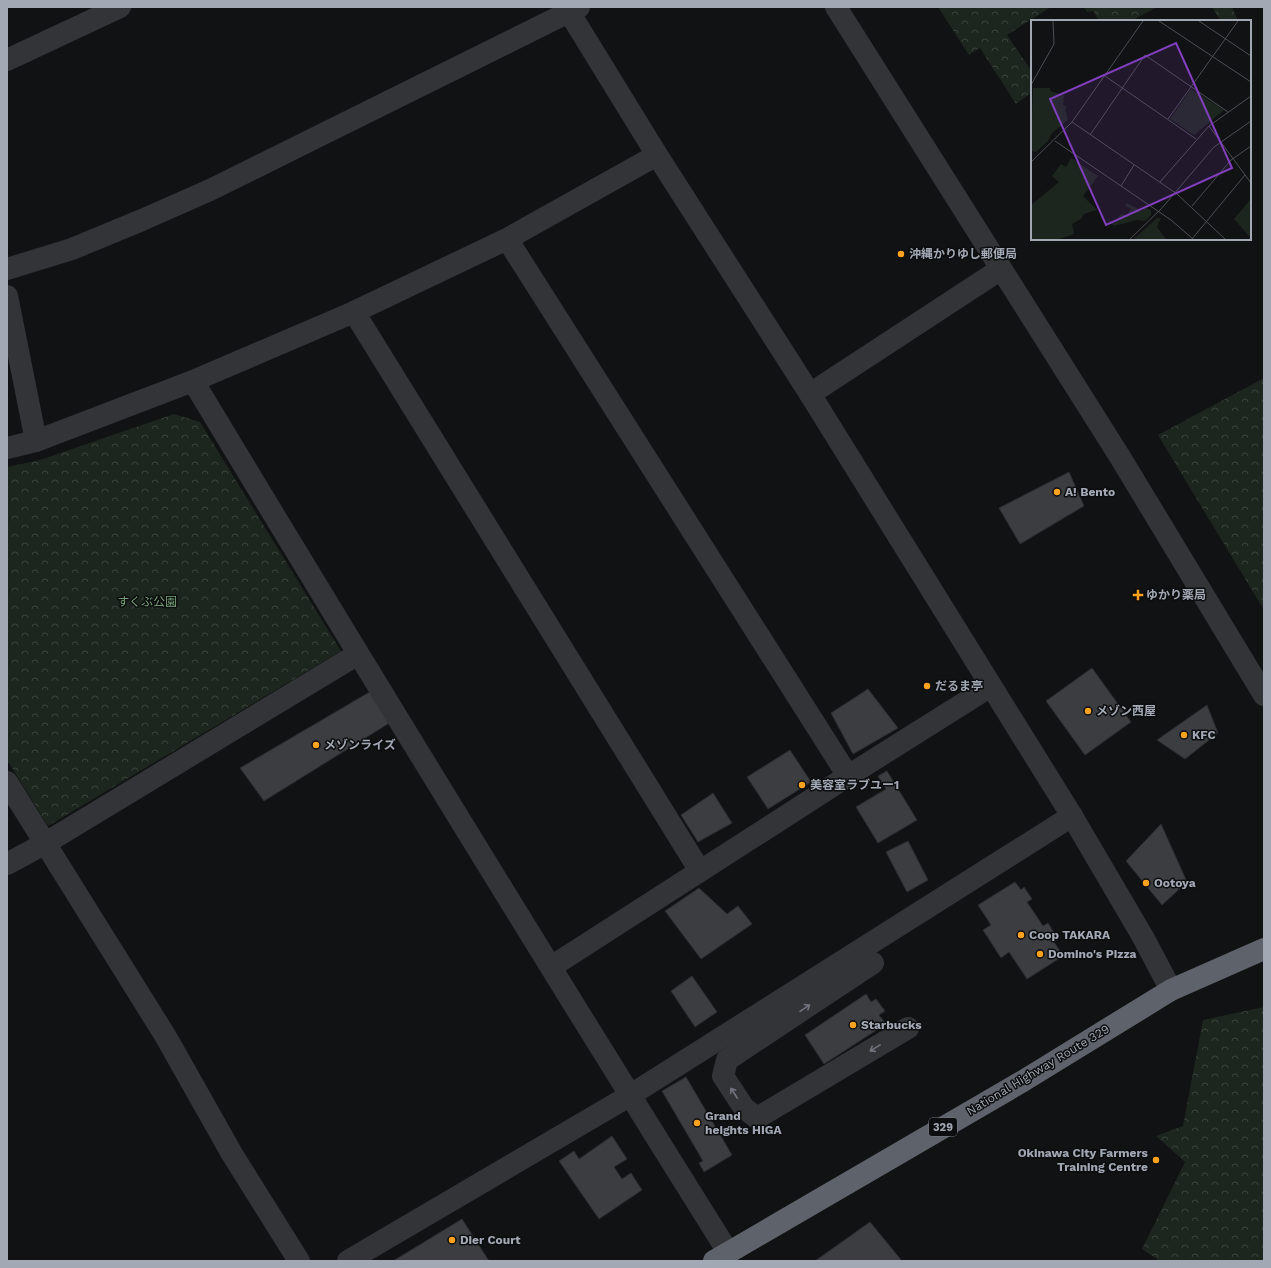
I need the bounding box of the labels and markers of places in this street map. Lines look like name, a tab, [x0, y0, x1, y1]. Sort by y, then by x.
place label: 沖縄かりゆし郵便局	[909, 247, 1017, 261]
marker: 沖縄かりゆし郵便局	[896, 249, 906, 259]
place label: A! Bento	[1065, 485, 1115, 499]
marker: A! Bento	[1052, 487, 1062, 497]
place label: ゆかり薬局	[1146, 588, 1206, 602]
marker: ゆかり薬局	[1133, 590, 1143, 600]
place label: だるま亭	[935, 679, 983, 693]
marker: だるま亭	[922, 681, 932, 691]
place label: メゾン西屋	[1096, 704, 1156, 718]
marker: メゾン西屋	[1083, 706, 1093, 716]
place label: KFC	[1192, 728, 1216, 742]
marker: KFC	[1179, 730, 1189, 740]
place label: メゾンライズ	[324, 738, 396, 752]
marker: メゾンライズ	[311, 740, 321, 750]
place label: 美容室ラブユー1	[810, 778, 899, 792]
marker: 美容室ラブユー1	[797, 780, 807, 790]
place label: Ootoya	[1154, 876, 1196, 890]
marker: Ootoya	[1141, 878, 1151, 888]
place label: Coop TAKARA	[1029, 928, 1111, 942]
marker: Coop TAKARA	[1016, 930, 1026, 940]
place label: Domino's Pizza	[1048, 947, 1137, 961]
marker: Domino's Pizza	[1035, 949, 1045, 959]
place label: Starbucks	[861, 1018, 922, 1032]
marker: Starbucks	[848, 1020, 858, 1030]
place label: Grand heights HIGA	[705, 1109, 782, 1137]
marker: Grand heights HIGA	[692, 1118, 702, 1128]
place label: Okinawa City Farmers Training Centre	[1018, 1146, 1149, 1174]
marker: Okinawa City Farmers Training Centre	[1151, 1155, 1161, 1165]
place label: Dier Court	[460, 1233, 521, 1247]
marker: Dier Court	[447, 1235, 457, 1245]

